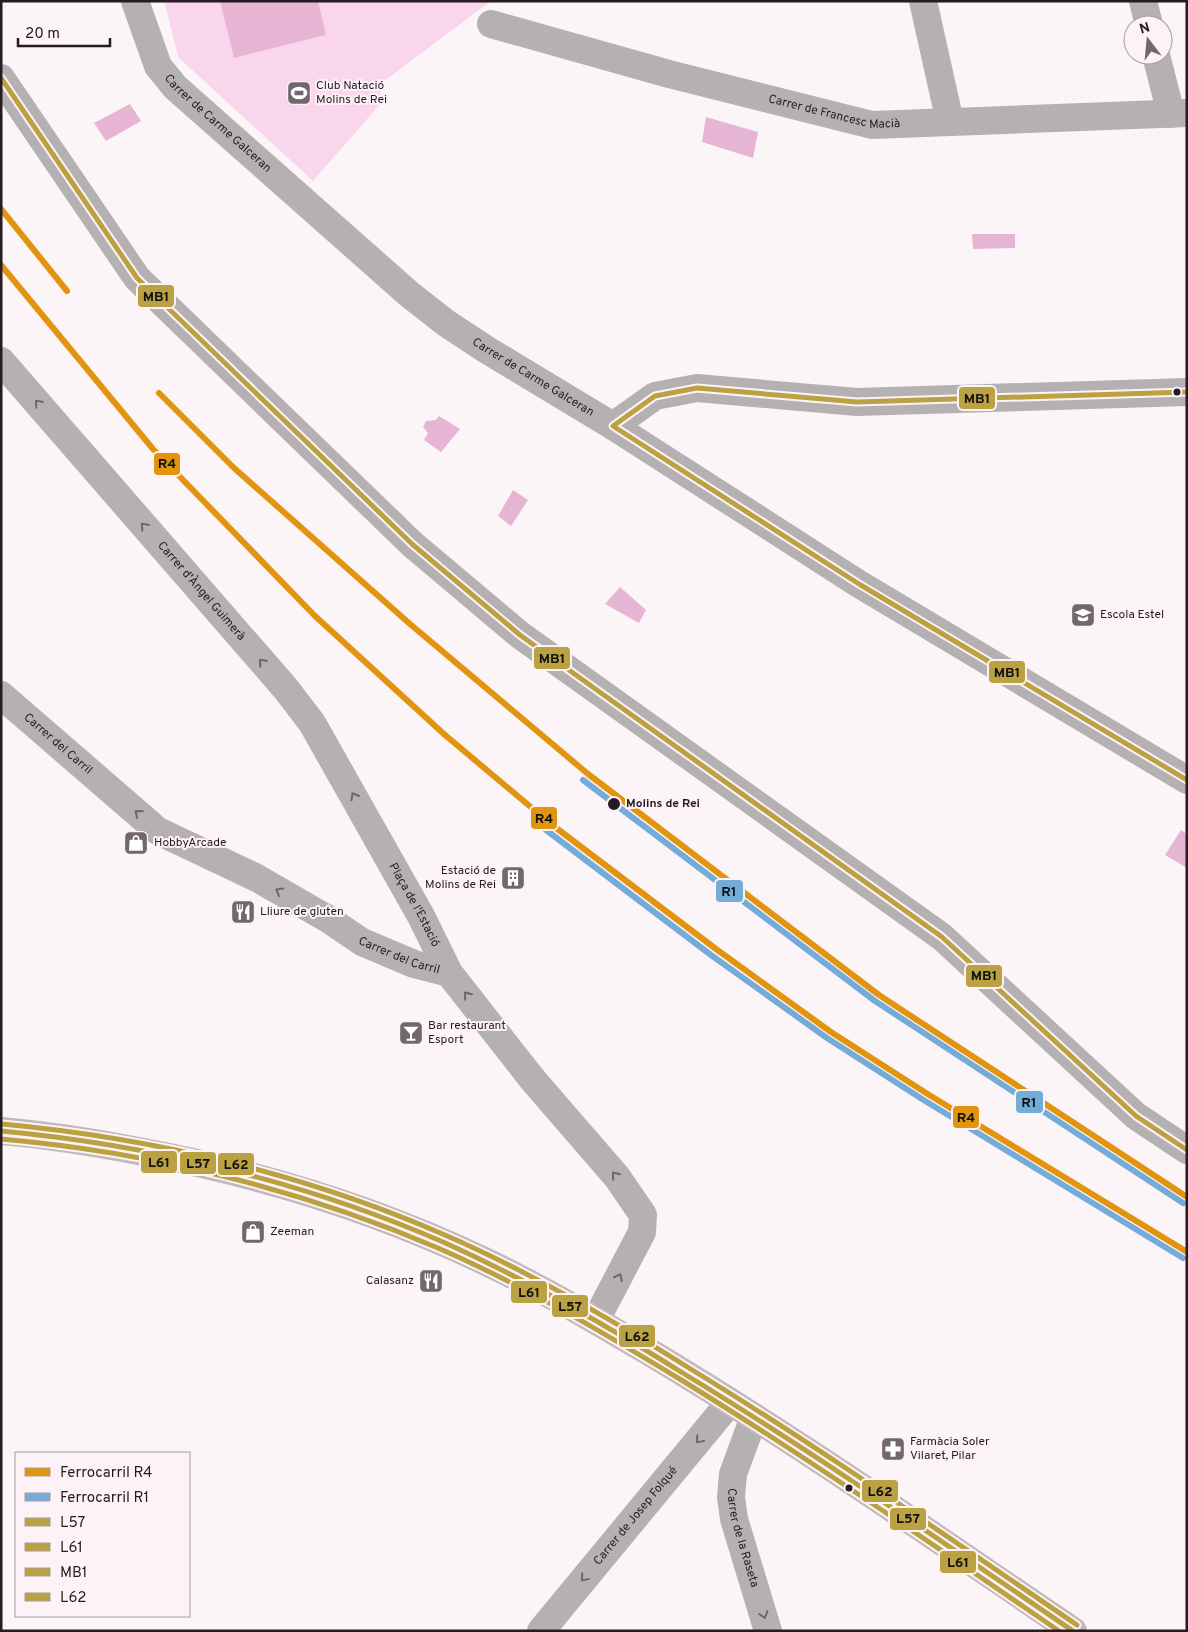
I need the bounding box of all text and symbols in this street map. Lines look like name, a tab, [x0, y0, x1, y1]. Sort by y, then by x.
scale bar	[18, 15, 110, 47]
north arrow	[1123, 15, 1173, 65]
text: N	[1138, 19, 1152, 39]
text: 20 m	[25, 25, 60, 44]
street label: Carrer de Carme Galceran	[160, 71, 275, 176]
place label: Club Natació Molins de Rei	[316, 78, 387, 108]
sports icon: Club Natació Molins de Rei	[286, 80, 312, 106]
street label: Carrer de Francesc Macià	[767, 91, 901, 133]
line badge: MB1	[137, 284, 175, 308]
text: MB1	[143, 289, 169, 306]
street label: Carrer de Carme Galceran	[469, 334, 597, 421]
line badge: MB1	[958, 386, 996, 410]
unlabelled marker	[1172, 387, 1182, 397]
text: MB1	[964, 391, 990, 408]
one-way arrow	[34, 400, 43, 409]
line badge: R4	[153, 452, 181, 476]
text: R4	[158, 456, 176, 473]
one-way arrow	[141, 523, 150, 532]
street label: Carrer d'Àngel Guimerà	[153, 538, 249, 644]
school or university icon: Escola Estel	[1070, 602, 1096, 628]
place label: Escola Estel	[1100, 607, 1164, 623]
line badge: MB1	[533, 646, 571, 670]
text: MB1	[539, 651, 565, 668]
one-way arrow	[259, 659, 268, 668]
line badge: MB1	[988, 660, 1026, 684]
text: MB1	[994, 665, 1020, 682]
street label: Carrer del Carril	[20, 710, 95, 778]
one-way arrow	[350, 792, 360, 801]
marker: Molins de Rei	[606, 796, 622, 812]
place label: Molins de Rei	[626, 796, 700, 812]
line badge: R4	[530, 806, 558, 830]
one-way arrow	[134, 810, 143, 819]
text: R4	[535, 811, 553, 828]
shop icon: HobbyArcade	[123, 830, 149, 856]
place label: HobbyArcade	[154, 835, 226, 851]
street label: Plaça de l'Estació	[385, 860, 443, 950]
place label: Estació de Molins de Rei	[425, 863, 496, 893]
building icon: Estació de Molins de Rei	[500, 865, 526, 891]
line badge: R1	[715, 879, 744, 903]
text: R1	[721, 884, 737, 901]
one-way arrow	[276, 887, 285, 897]
restaurant icon: Lliure de gluten	[230, 899, 256, 925]
place label: Lliure de gluten	[260, 904, 344, 920]
street label: Carrer del Carril	[356, 933, 441, 978]
line badge: MB1	[965, 964, 1003, 988]
text: MB1	[971, 968, 997, 985]
one-way arrow	[464, 992, 473, 1001]
place label: Bar restaurant Esport	[428, 1018, 506, 1048]
bar icon: Bar restaurant Esport	[398, 1020, 424, 1046]
line badge: R1	[1015, 1090, 1044, 1114]
text: R1	[1021, 1095, 1037, 1112]
line badge: R4	[952, 1105, 980, 1129]
text: R4	[957, 1110, 975, 1127]
line badge: L61	[140, 1150, 178, 1174]
line badge: L57	[179, 1151, 217, 1175]
line badge: L62	[217, 1152, 255, 1176]
text: L61	[148, 1155, 170, 1172]
text: L57	[186, 1156, 210, 1173]
text: L62	[223, 1157, 249, 1174]
one-way arrow	[612, 1171, 621, 1180]
shop icon: Zeeman	[240, 1219, 266, 1245]
place label: Zeeman	[270, 1224, 314, 1240]
restaurant icon: Calasanz	[418, 1268, 444, 1294]
place label: Calasanz	[366, 1273, 414, 1289]
one-way arrow	[613, 1273, 623, 1282]
line badge: L61	[510, 1280, 548, 1304]
text: L61	[518, 1285, 540, 1302]
line badge: L57	[551, 1294, 589, 1318]
text: L57	[558, 1299, 582, 1316]
line badge: L62	[618, 1324, 656, 1348]
text: L62	[624, 1329, 650, 1346]
one-way arrow	[696, 1434, 705, 1443]
place label: Farmàcia Soler Vilaret, Pilar	[910, 1434, 990, 1464]
pharmacy icon: Farmàcia Soler Vilaret, Pilar	[880, 1436, 906, 1462]
legend	[15, 1452, 190, 1617]
street label: Carrer de Josep Folqué	[590, 1463, 681, 1569]
text: Ferrocarril R4	[60, 1464, 152, 1483]
line badge: L62	[861, 1479, 899, 1503]
unlabelled marker	[844, 1483, 854, 1493]
text: L62	[867, 1484, 893, 1501]
street label: Carrer de la Raseta	[723, 1487, 762, 1589]
text: Ferrocarril R1	[60, 1489, 149, 1508]
line badge: L57	[889, 1507, 927, 1531]
text: L57	[896, 1511, 920, 1528]
text: L57	[60, 1514, 86, 1533]
text: L61	[60, 1539, 83, 1558]
line badge: L61	[939, 1550, 977, 1574]
text: L61	[947, 1555, 969, 1572]
text: MB1	[60, 1564, 87, 1583]
one-way arrow	[582, 1572, 590, 1581]
text: L62	[60, 1589, 87, 1608]
one-way arrow	[758, 1610, 768, 1619]

